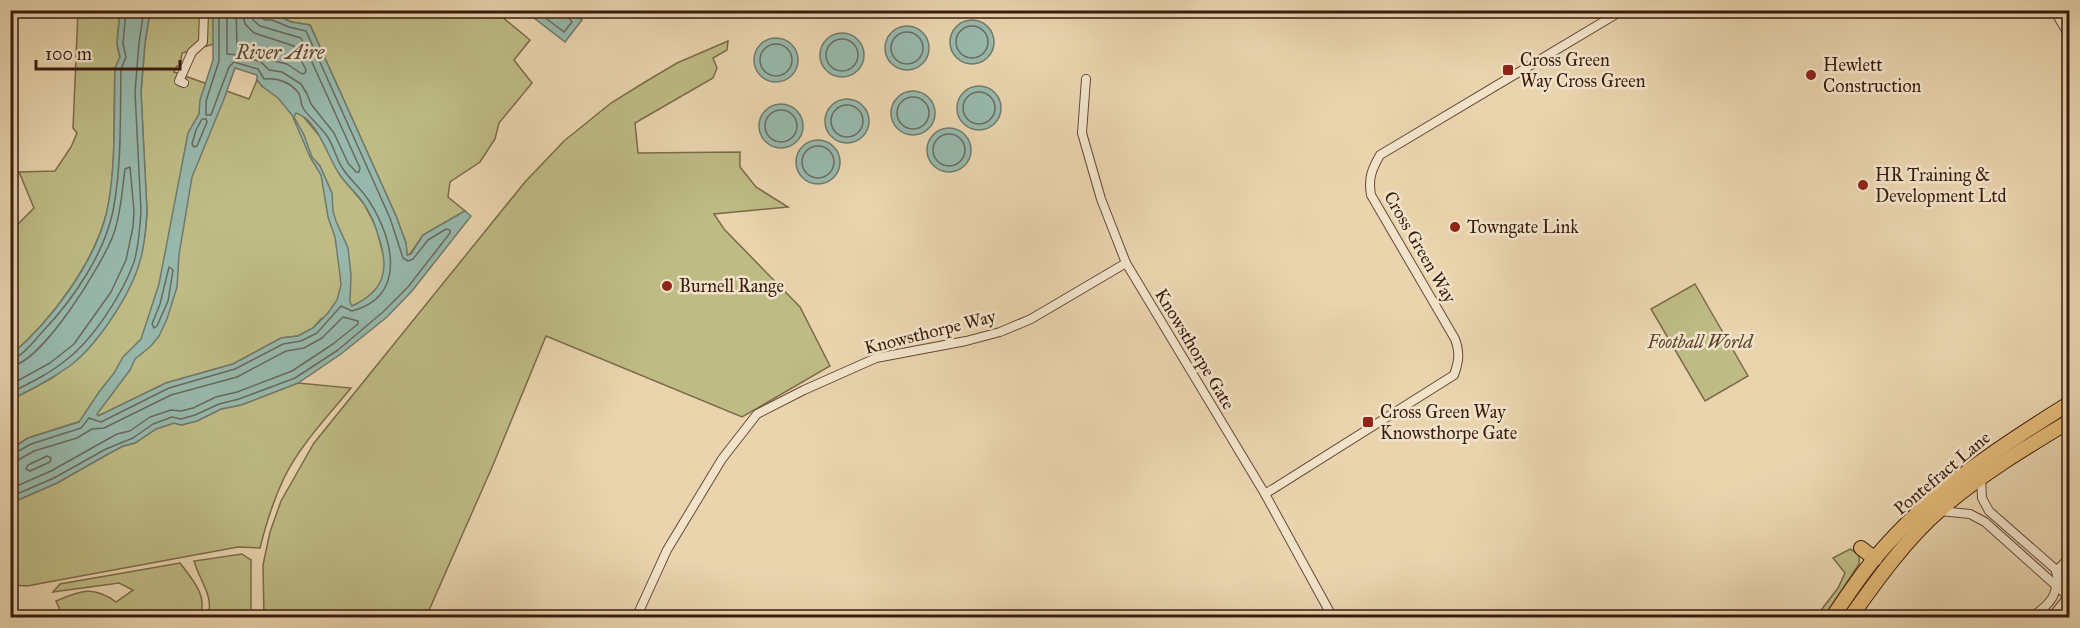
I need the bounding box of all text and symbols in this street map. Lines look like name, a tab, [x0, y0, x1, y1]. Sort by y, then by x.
scale bar	[36, 33, 180, 71]
water label: River Aire	[235, 40, 325, 64]
text: 100 m	[45, 43, 92, 65]
place label: Cross Green Way Cross Green	[1520, 49, 1646, 92]
place label: Hewlett Construction	[1823, 54, 1922, 97]
marker: Cross Green Way Cross Green	[1501, 63, 1515, 77]
marker: Hewlett Construction	[1804, 68, 1818, 82]
place label: HR Training & Development Ltd	[1875, 164, 2007, 207]
marker: HR Training & Development Ltd	[1856, 178, 1870, 192]
street label: Cross Green Way	[1379, 187, 1461, 307]
place label: Towngate Link	[1467, 216, 1579, 239]
marker: Towngate Link	[1448, 220, 1462, 234]
place label: Burnell Range	[679, 275, 784, 298]
marker: Burnell Range	[660, 279, 674, 293]
street label: Knowsthorpe Gate	[1150, 285, 1240, 413]
street label: Knowsthorpe Way	[862, 305, 999, 359]
park label: Football World	[1646, 331, 1754, 353]
place label: Cross Green Way Knowsthorpe Gate	[1380, 401, 1517, 444]
marker: Cross Green Way Knowsthorpe Gate	[1361, 415, 1375, 429]
street label: Pontefract Lane	[1889, 426, 1995, 520]

